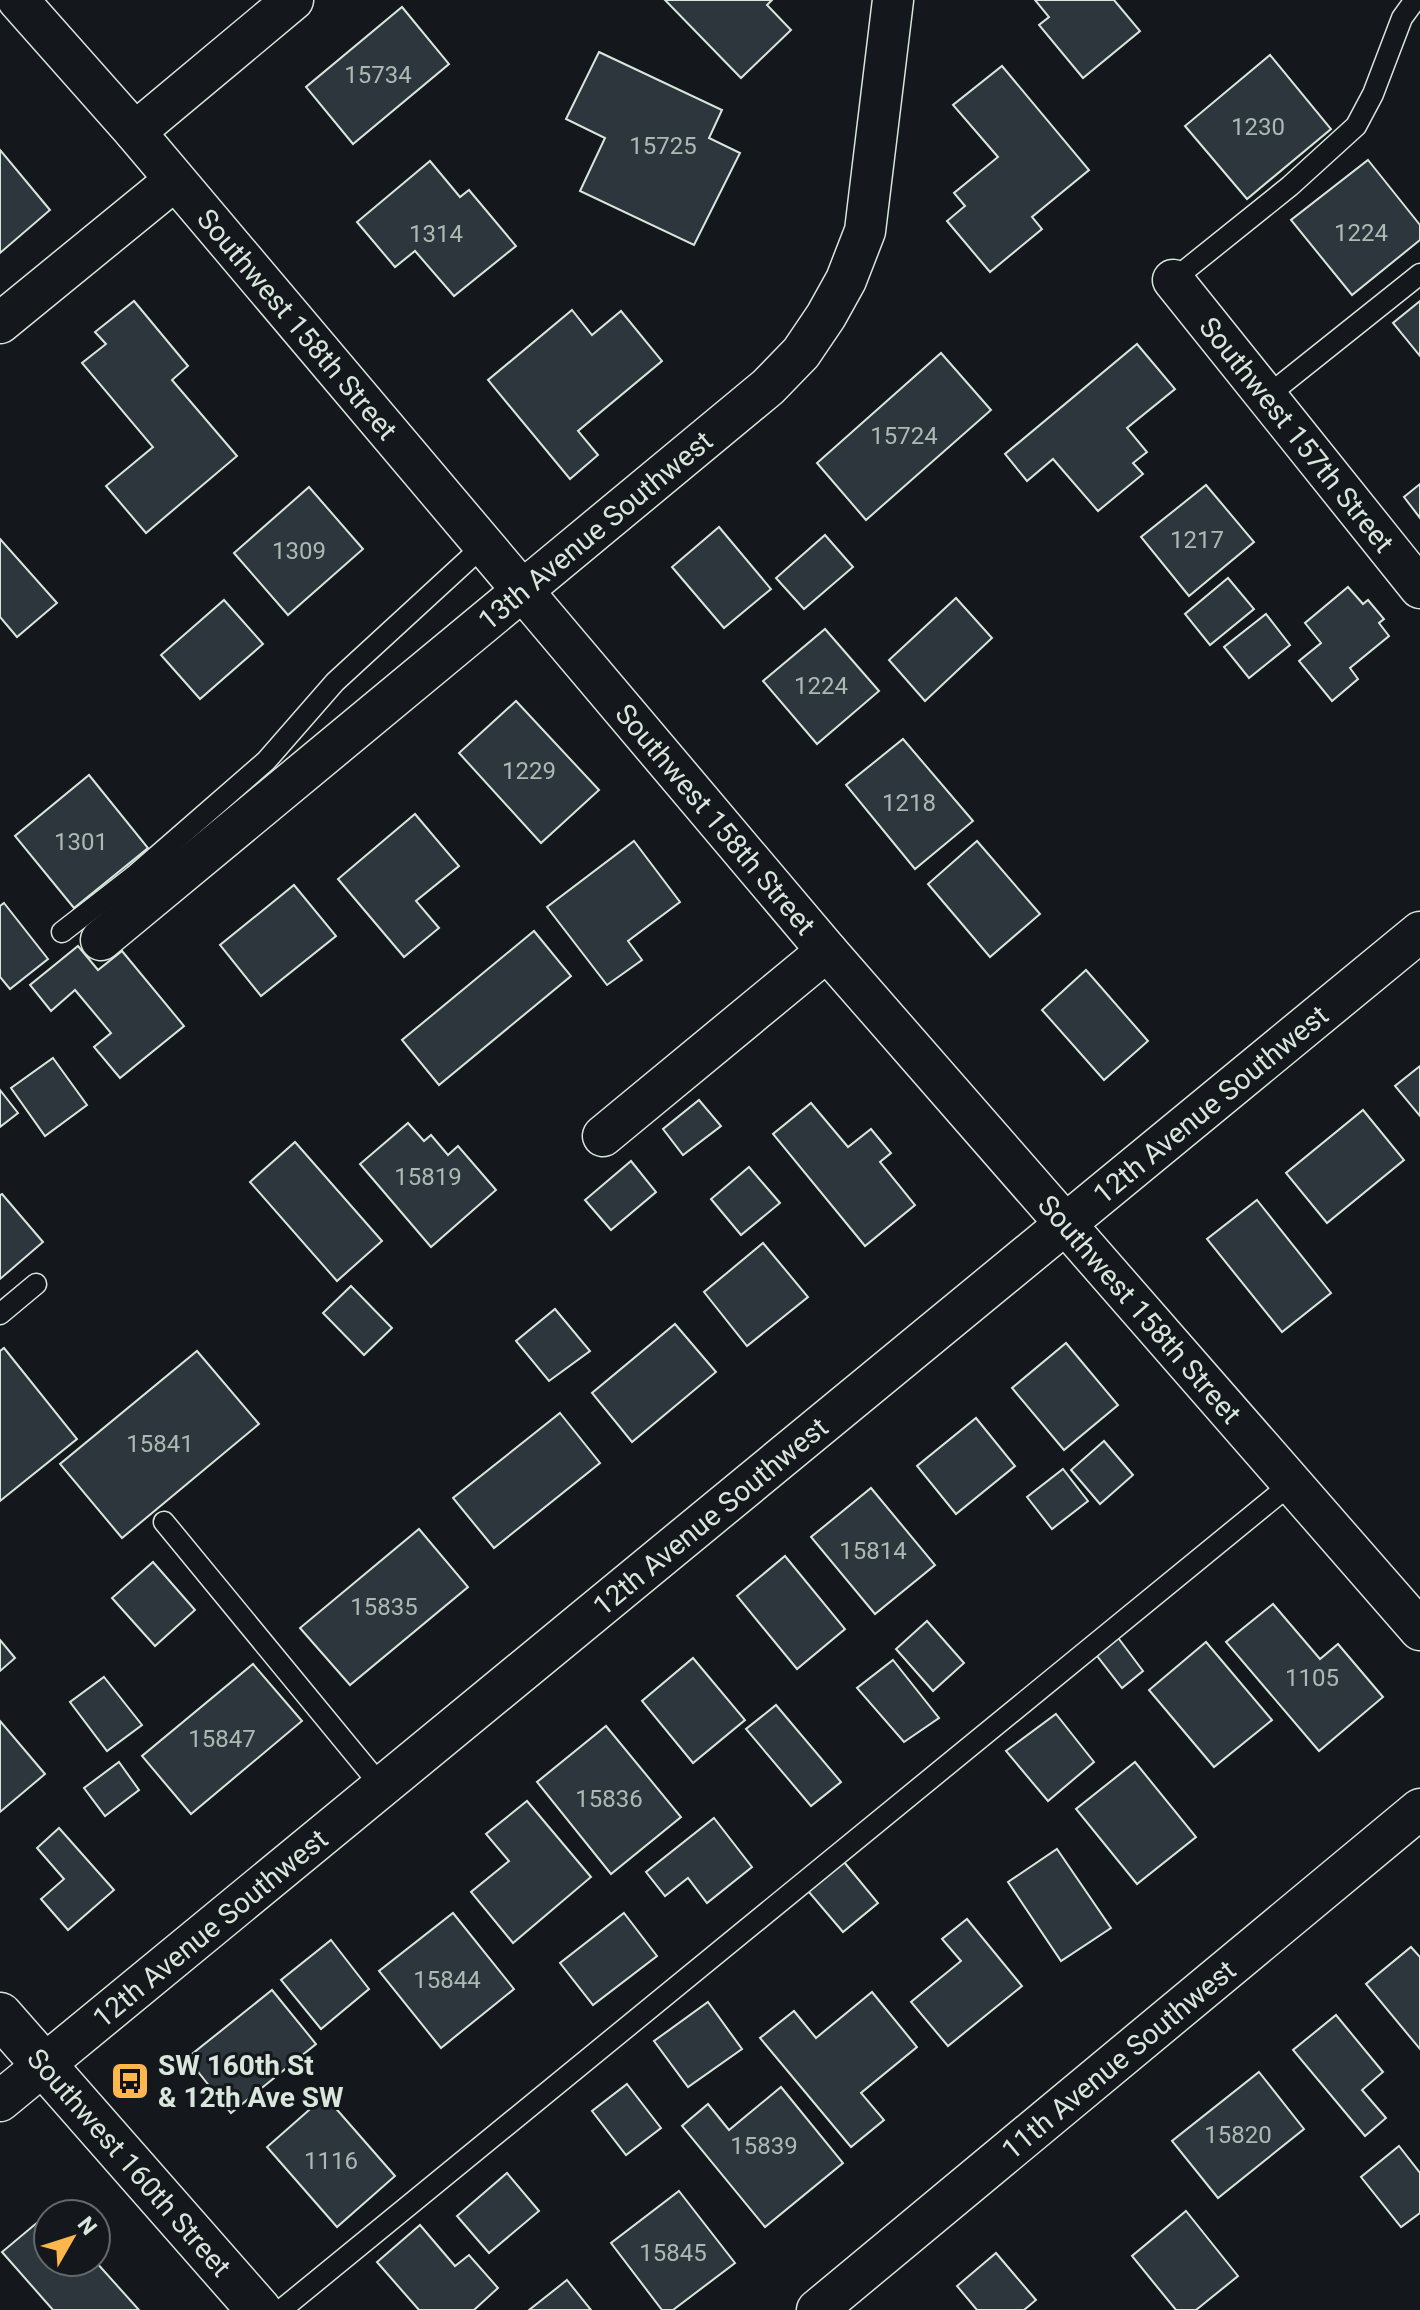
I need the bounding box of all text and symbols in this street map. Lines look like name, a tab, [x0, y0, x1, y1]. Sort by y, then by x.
house number: 15734	[344, 61, 412, 89]
house number: 1230	[1231, 113, 1285, 141]
house number: 15725	[629, 132, 697, 160]
street label: Southwest 158th Street	[191, 202, 404, 446]
house number: 1224	[1334, 219, 1388, 247]
house number: 1314	[409, 220, 463, 248]
street label: Southwest 157th Street	[1193, 310, 1401, 559]
house number: 15724	[870, 422, 938, 450]
street label: 13th Avenue Southwest	[472, 424, 719, 637]
house number: 1217	[1170, 526, 1224, 554]
house number: 1309	[272, 537, 326, 565]
house number: 1224	[794, 672, 848, 700]
street label: Southwest 158th Street	[609, 697, 822, 941]
house number: 1229	[502, 757, 556, 785]
house number: 1218	[882, 789, 936, 817]
house number: 1301	[54, 828, 108, 856]
street label: 12th Avenue Southwest	[1087, 998, 1334, 1211]
house number: 15819	[394, 1163, 462, 1191]
street label: Southwest 158th Street	[1031, 1188, 1248, 1430]
street label: 12th Avenue Southwest	[586, 1410, 834, 1622]
house number: 15841	[126, 1430, 194, 1458]
house number: 15814	[839, 1537, 907, 1565]
house number: 15835	[350, 1593, 418, 1621]
house number: 1105	[1285, 1664, 1339, 1692]
house number: 15847	[188, 1725, 256, 1753]
house number: 15836	[575, 1785, 643, 1813]
street label: 12th Avenue Southwest	[86, 1822, 334, 2034]
street label: 11th Avenue Southwest	[995, 1953, 1242, 2166]
house number: 15844	[413, 1966, 481, 1994]
street label: Southwest 160th Street	[21, 2042, 238, 2283]
place label: SW 160th St & 12th Ave SW	[158, 2049, 344, 2114]
bus stop icon: SW 160th St & 12th Ave SW	[109, 2060, 151, 2102]
house number: 15820	[1204, 2121, 1272, 2149]
house number: 15839	[730, 2132, 798, 2160]
house number: 1116	[304, 2147, 358, 2175]
north arrow	[32, 2198, 112, 2278]
text: N	[73, 2212, 102, 2240]
house number: 15845	[639, 2239, 707, 2267]

